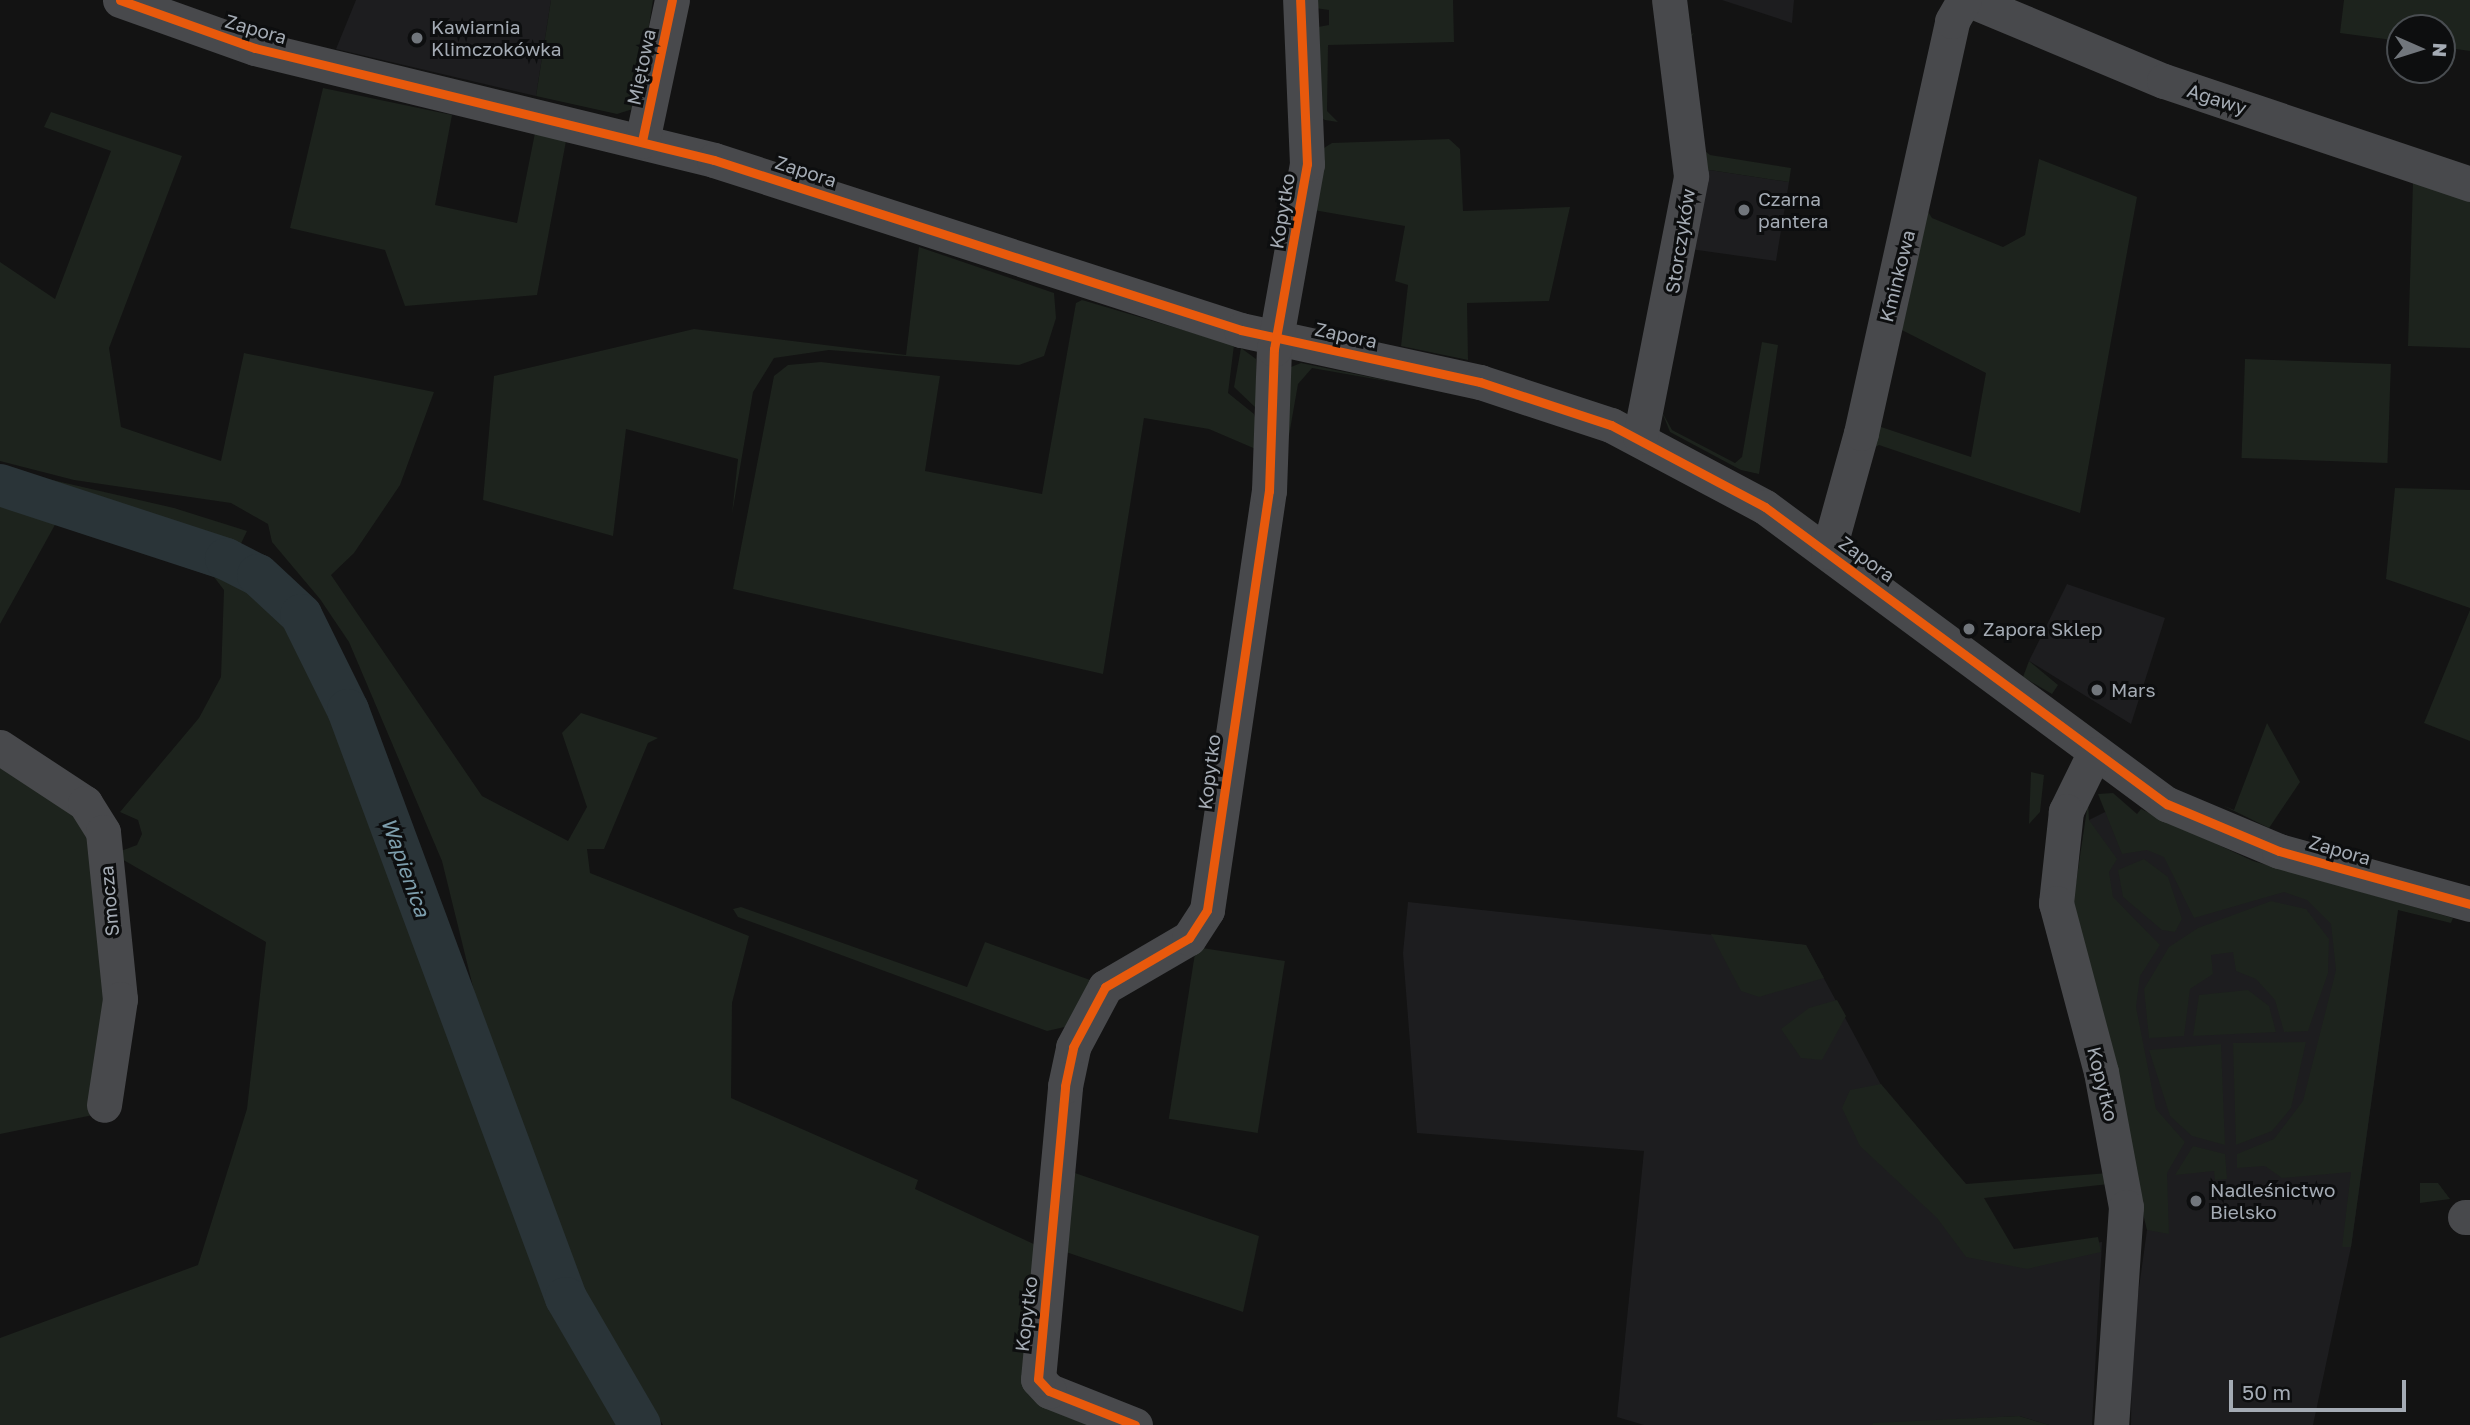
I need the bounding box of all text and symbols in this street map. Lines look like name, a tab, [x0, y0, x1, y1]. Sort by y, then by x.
street label: Zapora	[222, 9, 290, 49]
north arrow	[2386, 14, 2456, 84]
place label: Kawiarnia Klimczokówka	[431, 16, 562, 60]
street label: Miętowa	[622, 27, 660, 107]
marker: Kawiarnia Klimczokówka	[409, 30, 425, 46]
text: N	[2429, 42, 2452, 58]
street label: Agawy	[2184, 79, 2250, 119]
street label: Zapora	[772, 150, 840, 192]
street label: Kopytko	[1265, 172, 1299, 250]
street label: Storczyków	[1660, 187, 1700, 295]
place label: Czarna pantera	[1758, 188, 1828, 232]
marker: Czarna pantera	[1736, 202, 1752, 218]
street label: Kminkowa	[1875, 228, 1919, 324]
street label: Zapora	[1313, 317, 1379, 353]
street label: Zapora	[1835, 531, 1899, 587]
place label: Zapora Sklep	[1983, 618, 2102, 640]
marker: Zapora Sklep	[1961, 621, 1977, 637]
place label: Mars	[2111, 679, 2156, 701]
marker: Mars	[2089, 682, 2105, 698]
street label: Kopytko	[1193, 733, 1225, 811]
water label: Wapienica	[376, 814, 436, 920]
street label: Zapora	[2306, 830, 2374, 870]
street label: Smocza	[95, 865, 123, 937]
street label: Kopytko	[2083, 1044, 2123, 1124]
place label: Nadleśnictwo Bielsko	[2210, 1179, 2335, 1223]
marker: Nadleśnictwo Bielsko	[2188, 1193, 2204, 1209]
street label: Kopytko	[1010, 1275, 1042, 1353]
scale bar	[2232, 1366, 2409, 1410]
text: 50 m	[2242, 1379, 2291, 1405]

